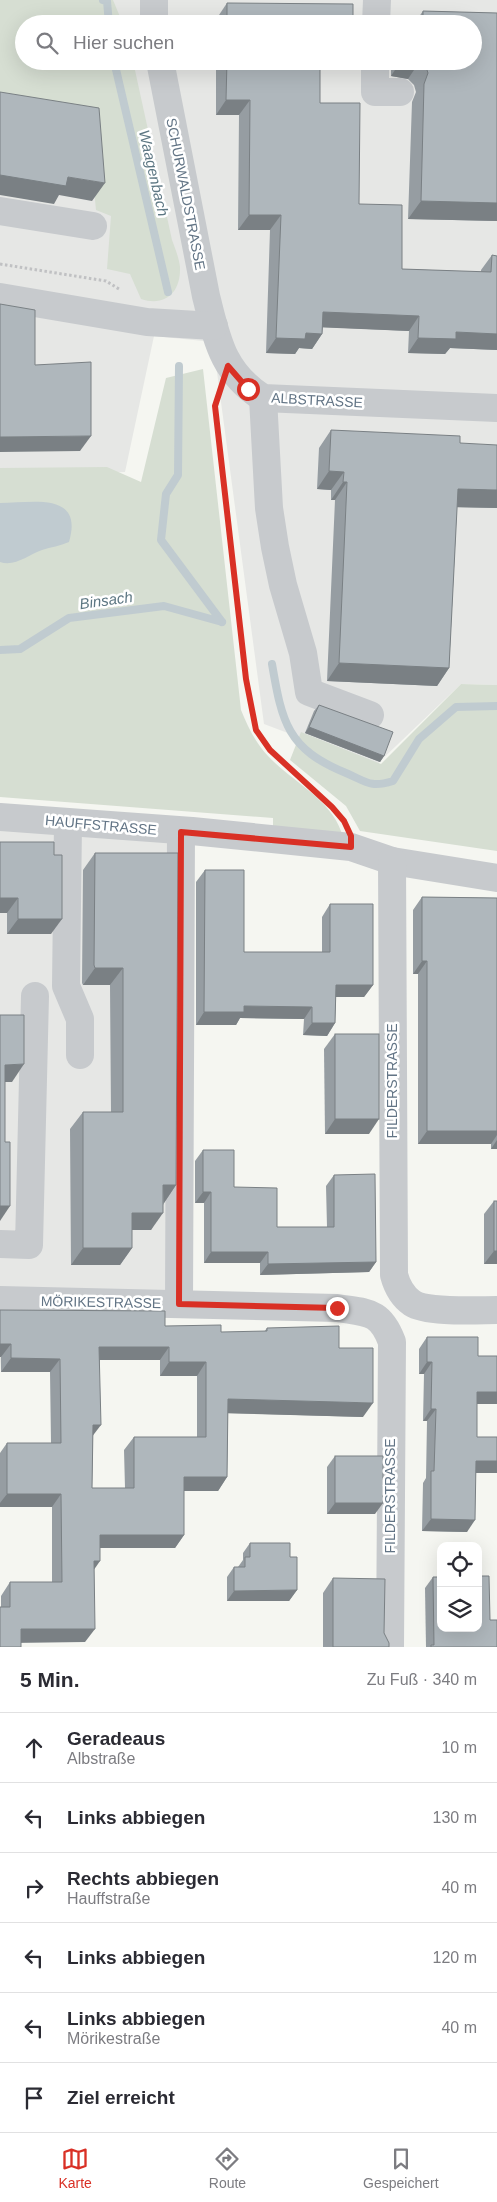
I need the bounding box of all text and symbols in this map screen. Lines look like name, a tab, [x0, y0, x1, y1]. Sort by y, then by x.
search box	[15, 15, 482, 70]
icon: search	[33, 29, 61, 57]
text: Hier suchen	[73, 32, 174, 53]
street label: SCHURWALDSTRASSE	[163, 116, 209, 272]
water label: Waagenbach	[136, 128, 172, 218]
route start	[237, 378, 260, 401]
street label: ALBSTRASSE	[271, 390, 363, 410]
water label: Binsach	[78, 588, 134, 612]
street label: HAUFFSTRASSE	[45, 812, 157, 838]
street label: FILDERSTRASSE	[384, 1023, 400, 1139]
street label: MÖRIKESTRASSE	[41, 1292, 161, 1311]
route end	[326, 1297, 349, 1320]
street label: FILDERSTRASSE	[382, 1438, 398, 1554]
map controls	[437, 1542, 482, 1632]
button: locate	[437, 1542, 482, 1587]
button: layers	[437, 1587, 482, 1632]
text: 5 Min.	[20, 1668, 80, 1691]
text: Zu Fuß · 340 m	[367, 1671, 477, 1688]
text: Geradeaus	[67, 1728, 165, 1749]
icon: ahead	[20, 1734, 48, 1762]
text: 10 m	[441, 1739, 477, 1756]
text: Albstraße	[67, 1750, 135, 1767]
icon: left	[20, 1804, 48, 1832]
text: Links abbiegen	[67, 1807, 205, 1828]
text: 130 m	[433, 1809, 477, 1826]
text: Rechts abbiegen	[67, 1868, 219, 1889]
icon: right	[20, 1874, 48, 1902]
text: 40 m	[441, 1879, 477, 1896]
text: Hauffstraße	[67, 1890, 150, 1907]
icon: left	[20, 1944, 48, 1972]
text: Links abbiegen	[67, 1947, 205, 1968]
text: 120 m	[433, 1949, 477, 1966]
text: Links abbiegen	[67, 2008, 205, 2029]
icon: left	[20, 2014, 48, 2042]
text: 40 m	[441, 2019, 477, 2036]
text: Mörikestraße	[67, 2030, 160, 2047]
icon: arrive	[20, 2084, 48, 2112]
text: Ziel erreicht	[67, 2087, 175, 2108]
tab: Karte	[58, 2145, 92, 2191]
tab: Route	[209, 2145, 246, 2191]
tab: Gespeichert	[363, 2145, 439, 2191]

